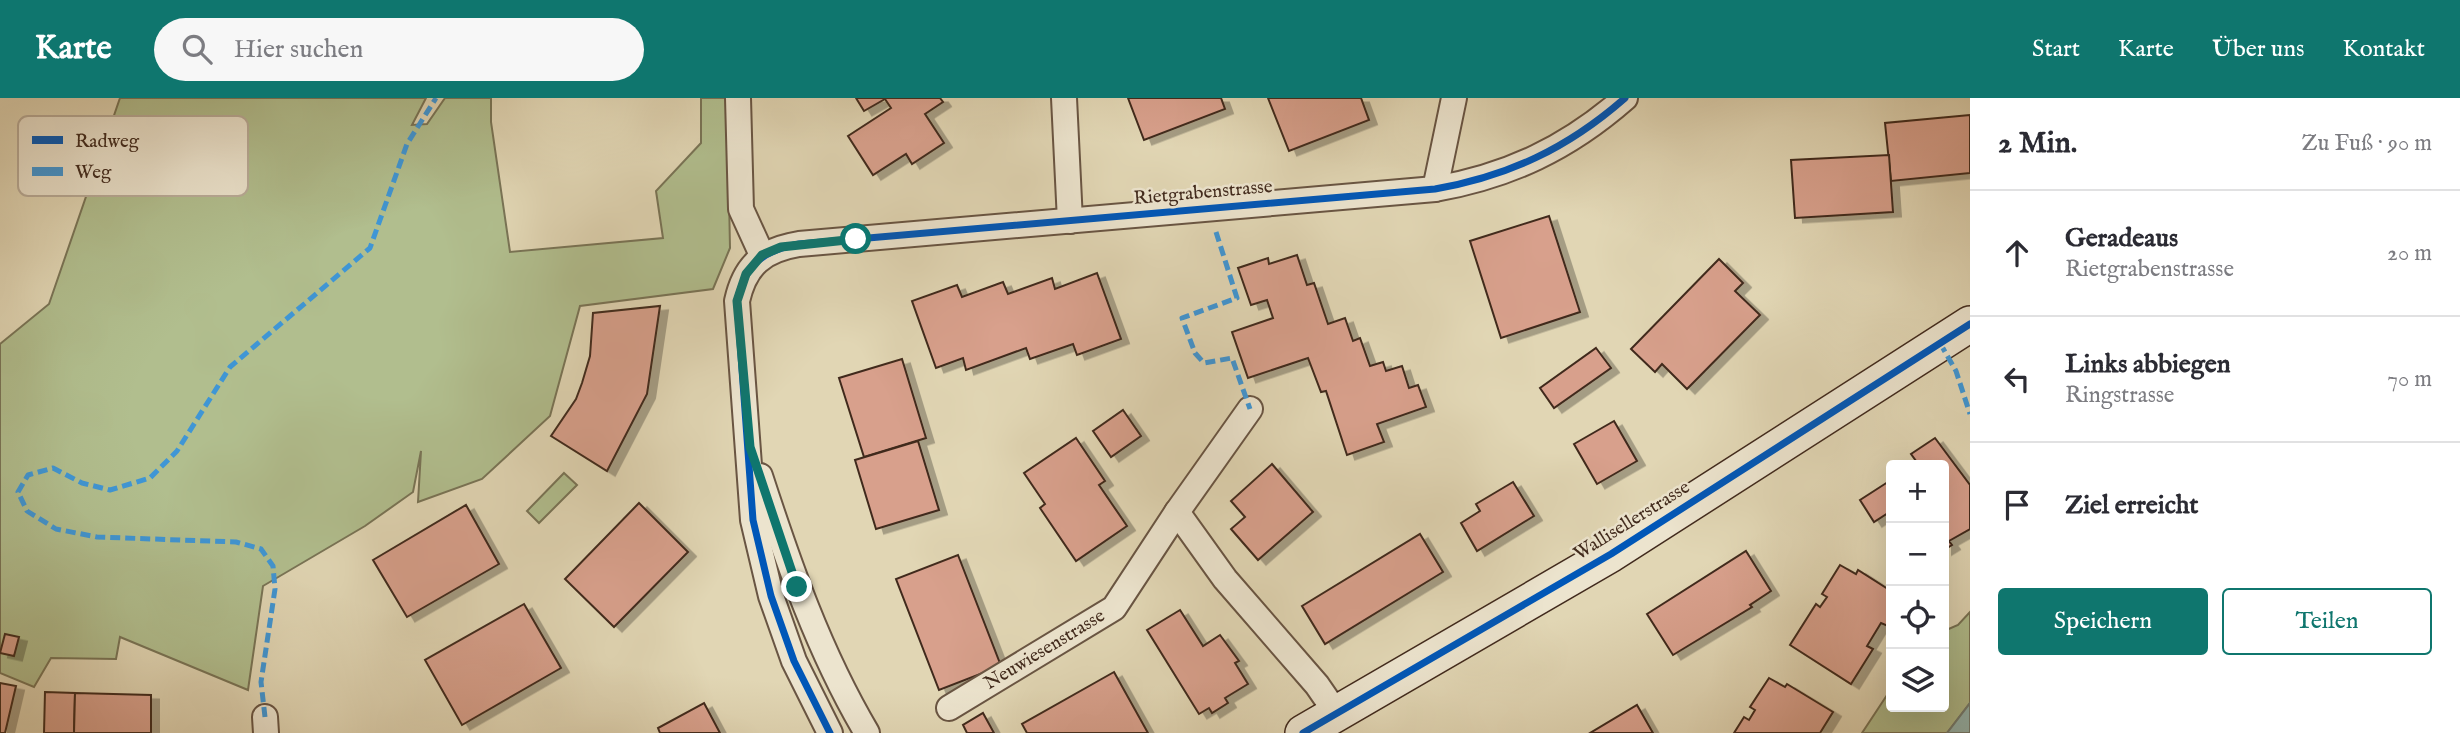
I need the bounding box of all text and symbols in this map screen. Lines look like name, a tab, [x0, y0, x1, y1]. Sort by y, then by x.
search box	[154, 18, 644, 81]
text: Karte	[35, 28, 112, 70]
icon: search	[178, 30, 216, 68]
text: Hier suchen	[234, 33, 363, 66]
text: Start	[2032, 34, 2080, 65]
text: Karte	[2118, 34, 2174, 65]
text: Über uns	[2212, 34, 2304, 65]
text: Kontakt	[2342, 34, 2425, 65]
legend	[18, 116, 248, 196]
text: 2 Min.	[1998, 125, 2077, 163]
text: Zu Fuß · 90 m	[2301, 129, 2432, 158]
text: Radweg	[75, 130, 140, 154]
text: Weg	[75, 161, 112, 185]
street label: Rietgrabenstrasse	[1132, 175, 1274, 211]
text: Geradeaus	[2065, 222, 2178, 255]
route start	[840, 223, 871, 254]
icon: ahead	[1998, 234, 2036, 272]
text: 20 m	[2387, 239, 2432, 268]
text: Rietgrabenstrasse	[2065, 255, 2234, 284]
text: Links abbiegen	[2065, 348, 2231, 381]
icon: left	[1998, 360, 2036, 398]
text: 70 m	[2387, 365, 2432, 394]
text: Ringstrasse	[2065, 381, 2174, 410]
map controls	[1886, 460, 1949, 712]
button: +	[1886, 460, 1949, 523]
street label: Wallisellerstrasse	[1569, 476, 1695, 566]
icon: arrive	[1998, 486, 2036, 524]
text: Ziel erreicht	[2065, 489, 2198, 522]
button: −	[1886, 523, 1949, 586]
route end	[781, 571, 812, 602]
button: locate	[1886, 586, 1949, 649]
button: Speichern	[1998, 588, 2208, 655]
button: Teilen	[2222, 588, 2432, 655]
street label: Neuwiesenstrasse	[980, 604, 1110, 696]
button: layers	[1886, 649, 1949, 712]

